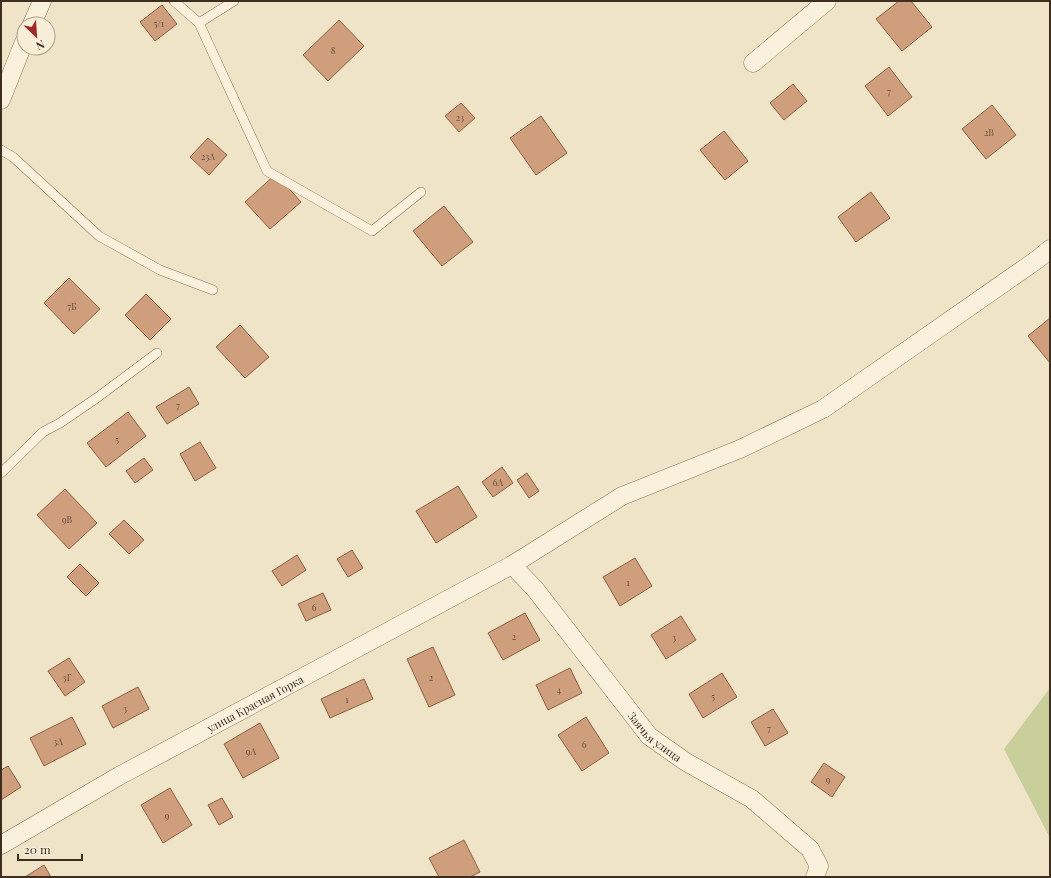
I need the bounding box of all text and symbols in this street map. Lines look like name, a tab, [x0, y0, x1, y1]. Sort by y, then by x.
north arrow	[16, 16, 56, 56]
house number: 5/1	[154, 17, 165, 29]
text: N	[34, 37, 47, 54]
house number: 8	[331, 44, 336, 56]
house number: 7	[887, 85, 891, 97]
house number: 23	[456, 111, 464, 123]
house number: 2В	[984, 126, 994, 138]
house number: 23А	[201, 150, 215, 162]
house number: 7Б	[67, 300, 77, 312]
house number: 7	[176, 399, 180, 411]
house number: 5	[115, 433, 119, 445]
house number: 6А	[493, 476, 503, 488]
house number: 9В	[62, 513, 72, 525]
house number: 1	[626, 576, 630, 588]
house number: 6	[312, 601, 317, 613]
house number: 2	[512, 630, 516, 642]
house number: 3	[672, 631, 676, 643]
house number: 3Г	[63, 671, 72, 683]
street label: улица Красная Горка	[203, 671, 306, 736]
house number: 2	[429, 671, 433, 683]
house number: 4	[557, 683, 562, 695]
house number: 5	[711, 690, 715, 702]
house number: 1	[345, 693, 349, 705]
house number: 3	[123, 702, 127, 714]
street label: Заячья улица	[625, 708, 685, 765]
house number: 7	[767, 722, 771, 734]
house number: 3А	[53, 735, 63, 747]
house number: 6	[582, 738, 587, 750]
house number: 9А	[246, 745, 256, 757]
house number: 9	[826, 773, 831, 785]
house number: 9	[165, 809, 170, 821]
scale bar	[18, 836, 82, 862]
text: 20 m	[24, 841, 51, 857]

